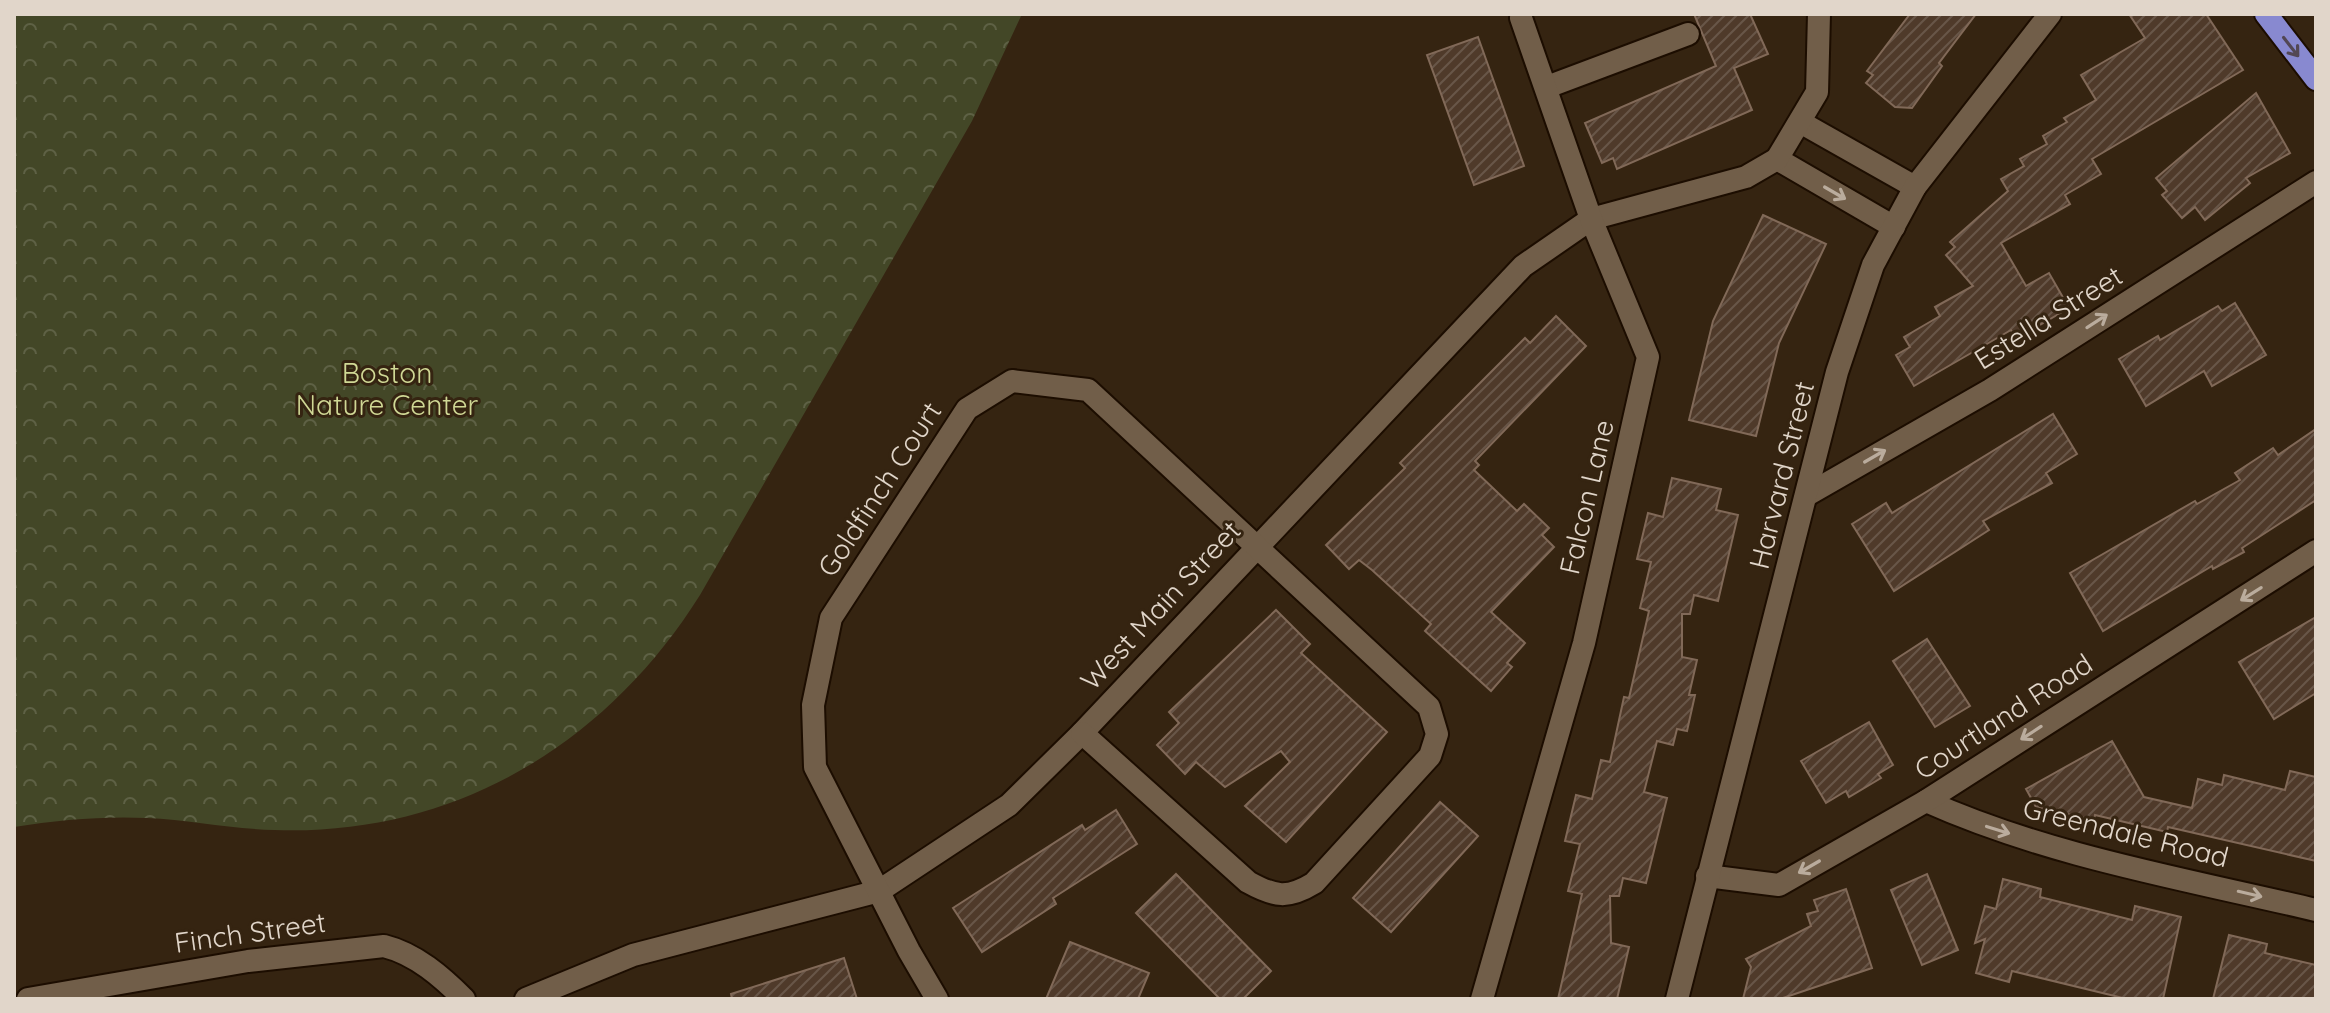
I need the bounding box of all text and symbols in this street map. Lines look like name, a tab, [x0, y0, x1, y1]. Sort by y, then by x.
one-way arrow	[2282, 36, 2299, 57]
one-way arrow	[1823, 185, 1846, 201]
street label: Estella Street	[1967, 258, 2129, 376]
one-way arrow	[2085, 313, 2108, 329]
park label: Boston Nature Center	[296, 355, 479, 422]
street label: Harvard Street	[1741, 377, 1821, 573]
street label: Goldfinch Court	[810, 395, 948, 583]
street label: Falcon Lane	[1551, 416, 1621, 578]
one-way arrow	[1863, 448, 1886, 464]
street label: West Main Street	[1072, 513, 1248, 697]
one-way arrow	[2240, 586, 2263, 602]
street label: Courtland Road	[1907, 645, 2099, 787]
one-way arrow	[2021, 724, 2043, 741]
street label: Greendale Road	[2020, 790, 2232, 874]
one-way arrow	[1985, 823, 2011, 838]
one-way arrow	[1798, 859, 1821, 875]
one-way arrow	[2237, 887, 2262, 902]
street label: Finch Street	[172, 904, 328, 960]

